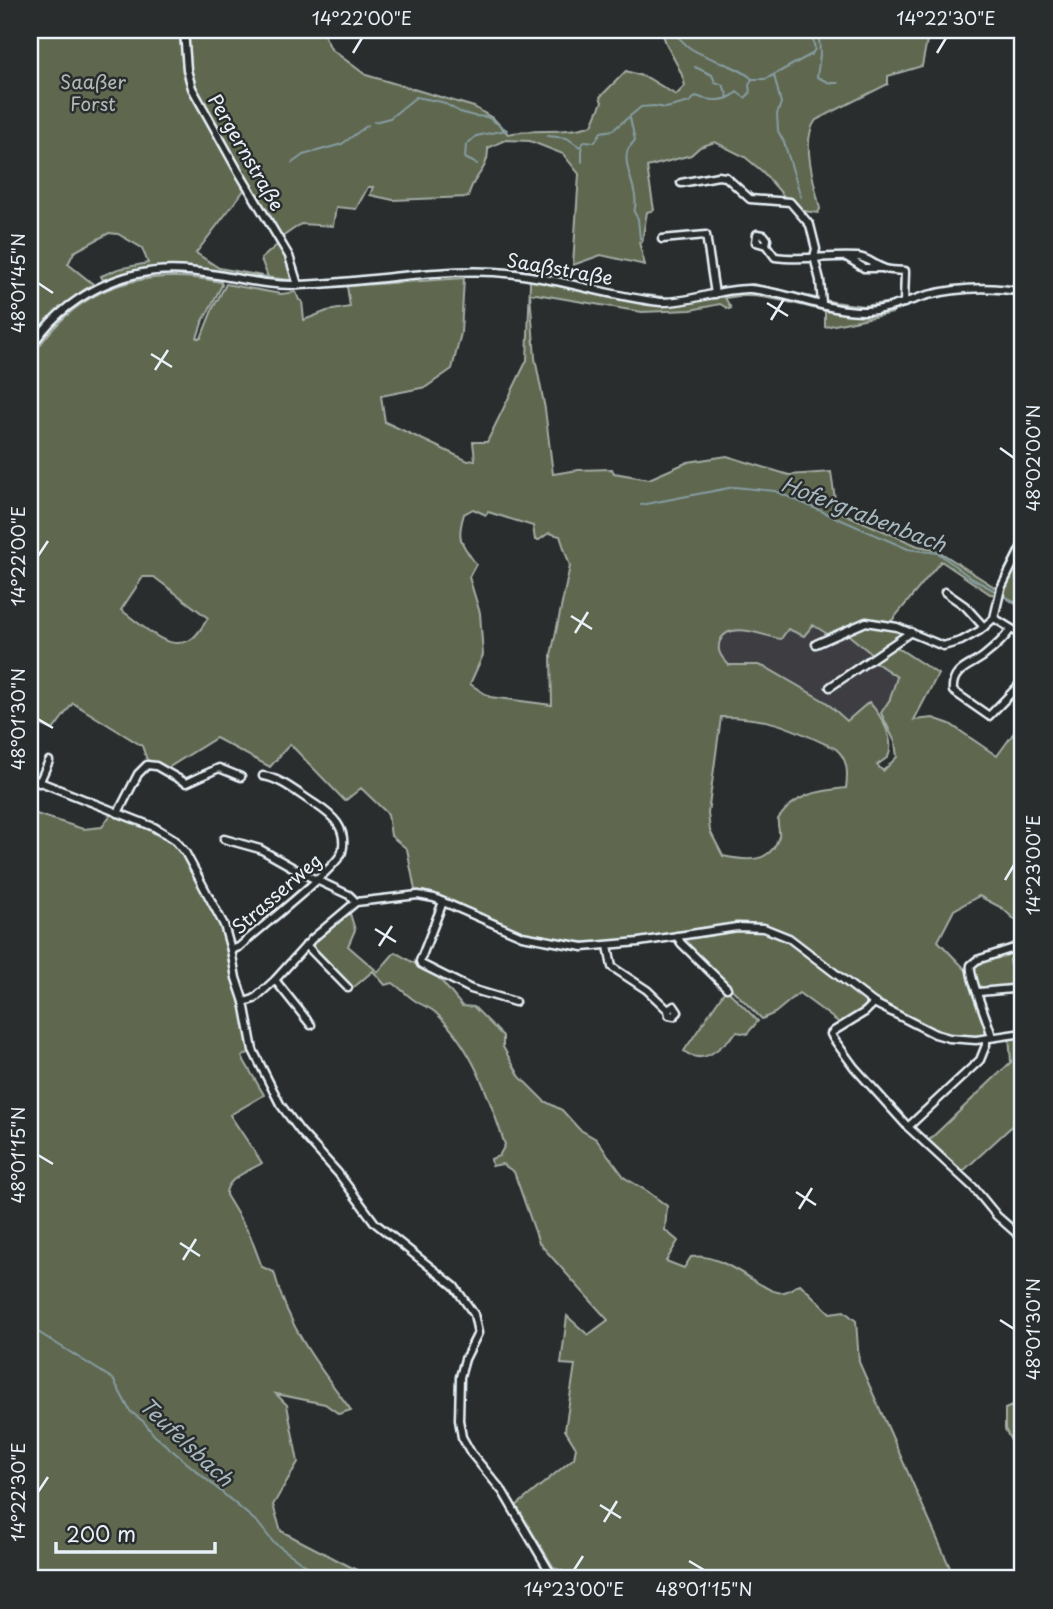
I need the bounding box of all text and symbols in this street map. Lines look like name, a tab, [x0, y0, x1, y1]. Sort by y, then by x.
text: 14°22'00"E	[312, 4, 412, 31]
text: 14°22'30"E	[896, 4, 996, 31]
park label: Saaßer Forst	[60, 67, 126, 117]
street label: Pergernstraße	[202, 88, 292, 216]
text: 48°01'45"N	[4, 233, 31, 333]
street label: Saaßstraße	[505, 245, 615, 291]
text: 48°02'00"N	[1019, 404, 1046, 512]
water label: Hofergrabenbach	[777, 467, 952, 559]
text: 14°22'00"E	[4, 506, 31, 606]
text: 48°01'30"N	[4, 668, 31, 770]
text: 14°23'00"E	[1019, 815, 1046, 915]
street label: Strasserweg	[225, 846, 327, 940]
text: 48°01'15"N	[4, 1106, 31, 1204]
text: 48°01'30"N	[1019, 1278, 1046, 1380]
water label: Teufelsbach	[133, 1389, 242, 1494]
text: 14°22'30"E	[4, 1442, 31, 1542]
scale bar	[56, 1511, 215, 1555]
text: 200 m	[66, 1517, 136, 1549]
text: 14°23'00"E	[524, 1575, 624, 1602]
text: 48°01'15"N	[655, 1575, 753, 1602]

